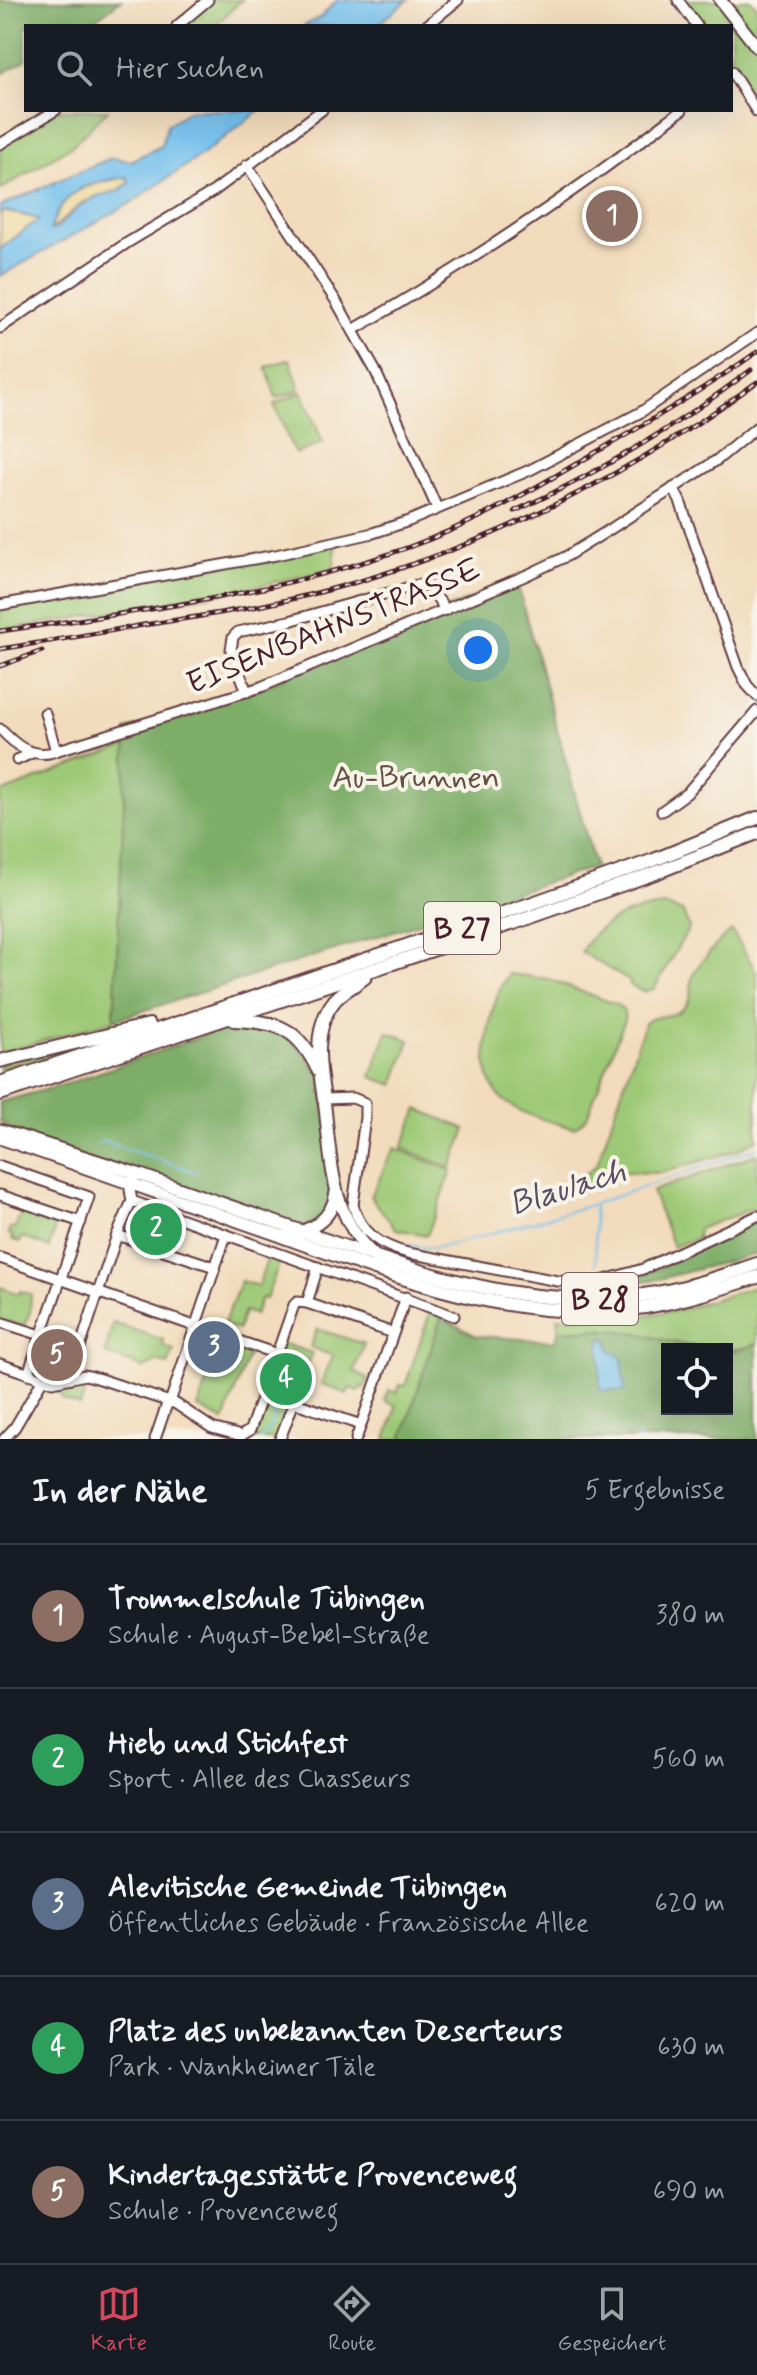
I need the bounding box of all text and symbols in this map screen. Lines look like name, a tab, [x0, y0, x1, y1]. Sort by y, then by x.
search box	[24, 24, 733, 112]
icon: search	[52, 46, 96, 90]
text: Hier suchen	[116, 49, 264, 88]
pin: 1	[586, 186, 638, 246]
street label: EISENBAHNSTRASSE	[181, 549, 487, 705]
your location	[458, 630, 498, 670]
park label: Au-Brunnen	[332, 757, 500, 799]
road number: B 27	[424, 902, 500, 954]
water label: Blaulach	[504, 1149, 632, 1227]
pin: 2	[130, 1199, 182, 1259]
road number: B 28	[562, 1273, 638, 1325]
pin: 3	[188, 1317, 240, 1377]
pin: 5	[31, 1325, 83, 1385]
map controls	[661, 1343, 733, 1415]
button: locate	[661, 1343, 733, 1415]
pin: 4	[260, 1349, 312, 1409]
text: In der Nähe	[32, 1469, 207, 1514]
text: 5 Ergebnisse	[585, 1474, 725, 1508]
text: Trommelschule Tübingen	[108, 1580, 425, 1619]
text: 1	[52, 1599, 64, 1633]
text: 380 m	[656, 1599, 725, 1633]
text: Schule · August-Bebel-Straße	[108, 1619, 430, 1653]
text: Hieb und Stichfest	[108, 1724, 348, 1763]
text: 2	[52, 1743, 64, 1777]
text: 560 m	[652, 1743, 725, 1777]
text: Sport · Allee des Chasseurs	[108, 1763, 411, 1797]
text: Alevitische Gemeinde Tübingen	[108, 1868, 507, 1907]
text: 3	[52, 1887, 64, 1921]
text: 620 m	[655, 1887, 725, 1921]
text: Öffentliches Gebäude · Französische Allee	[108, 1907, 589, 1941]
text: Platz des unbekannten Deserteurs	[108, 2012, 563, 2051]
text: 4	[50, 2031, 66, 2065]
text: 630 m	[657, 2031, 725, 2065]
text: Park · Wankheimer Täle	[108, 2051, 376, 2085]
text: Kindertagesstätte Provenceweg	[108, 2156, 518, 2195]
text: 5	[50, 2175, 66, 2209]
text: 690 m	[653, 2175, 725, 2209]
text: Schule · Provenceweg	[108, 2195, 339, 2229]
tab: Karte	[91, 2282, 147, 2358]
tab: Route	[328, 2282, 376, 2358]
tab: Gespeichert	[557, 2282, 666, 2358]

